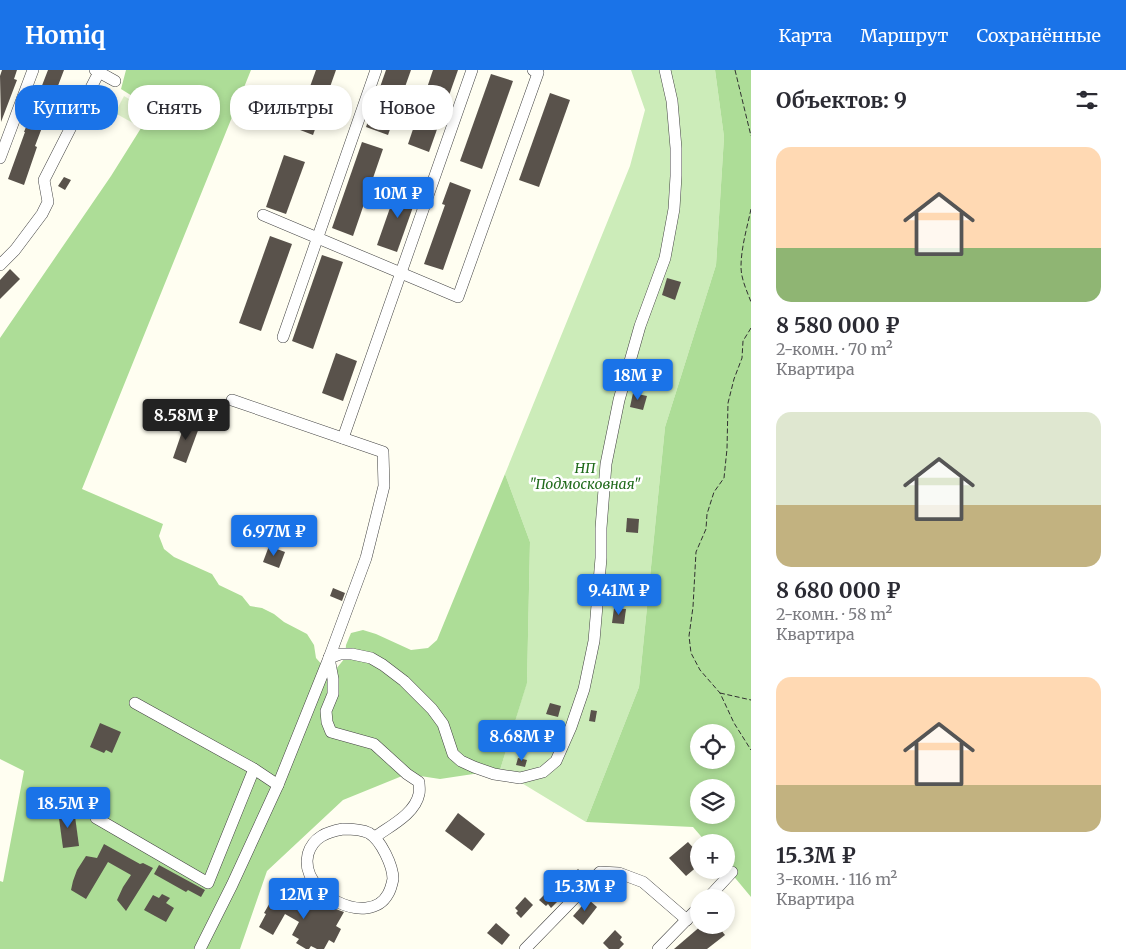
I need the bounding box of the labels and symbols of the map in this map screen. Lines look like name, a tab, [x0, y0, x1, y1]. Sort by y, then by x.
pin: 10M ₽	[363, 176, 433, 219]
pin: 18M ₽	[603, 358, 673, 401]
pin: 8.58M ₽	[140, 398, 232, 441]
park label: НП "Подмосковная"	[529, 459, 641, 493]
pin: 6.97M ₽	[228, 514, 320, 557]
pin: 9.41M ₽	[573, 574, 665, 616]
pin: 8.68M ₽	[476, 720, 568, 762]
pin: 18.5M ₽	[22, 786, 114, 829]
pin: 15.3M ₽	[539, 870, 631, 912]
pin: 12M ₽	[269, 878, 339, 920]

